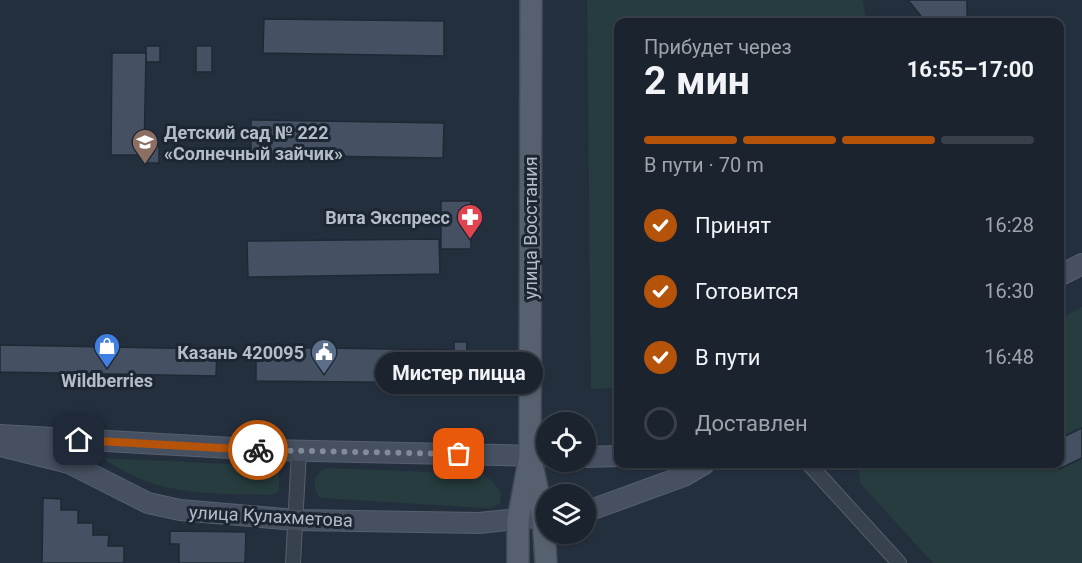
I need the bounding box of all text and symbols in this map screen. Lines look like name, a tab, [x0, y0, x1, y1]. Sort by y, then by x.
text: Прибудет через	[644, 35, 792, 59]
text: 16:55–17:00	[907, 57, 1034, 82]
text: 2 мин	[644, 58, 750, 104]
place label: Детский сад № 222 «Солнечный зайчик»	[164, 122, 343, 164]
school or university icon: Детский сад № 222 «Солнечный зайчик»	[130, 127, 160, 165]
text: В пути · 70 m	[644, 153, 764, 177]
street label: улица Восстания	[520, 156, 541, 300]
pharmacy icon: Вита Экспресс	[455, 202, 485, 240]
place label: Вита Экспресс	[325, 207, 450, 228]
icon: check	[644, 209, 677, 242]
text: Принят	[695, 213, 771, 238]
text: 16:28	[984, 213, 1034, 237]
icon: check	[644, 275, 677, 308]
text: Готовится	[695, 279, 799, 304]
text: 16:30	[984, 279, 1034, 303]
shop icon: Wildberries	[92, 331, 122, 369]
public building icon: Казань 420095	[309, 337, 339, 375]
icon: check	[644, 341, 677, 374]
place label: Казань 420095	[177, 342, 304, 363]
text: В пути	[695, 345, 761, 370]
text: 16:48	[984, 345, 1034, 369]
callout: Мистер пицца	[375, 352, 543, 394]
text: Мистер пицца	[392, 361, 526, 385]
place label: Wildberries	[61, 370, 153, 391]
text: Доставлен	[695, 411, 808, 436]
map controls	[536, 412, 596, 544]
button: locate	[536, 412, 596, 472]
pin	[53, 414, 104, 465]
courier	[228, 420, 288, 480]
icon: home	[62, 423, 95, 456]
pin	[433, 428, 484, 479]
icon: bike	[242, 434, 275, 467]
icon: bag	[442, 437, 475, 470]
button: layers	[536, 484, 596, 544]
street label: улица Кулахметова	[189, 501, 353, 531]

